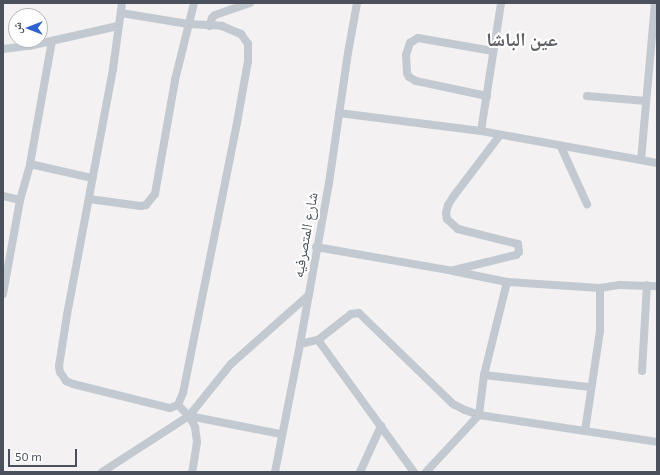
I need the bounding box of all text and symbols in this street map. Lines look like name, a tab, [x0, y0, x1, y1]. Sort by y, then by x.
north arrow	[8, 8, 48, 48]
text: ش	[10, 22, 23, 34]
district label: عين الباشا	[486, 28, 558, 50]
street label: شارع المتصرفيه	[289, 191, 321, 279]
scale bar	[10, 441, 79, 467]
text: 50 m	[15, 449, 42, 463]

